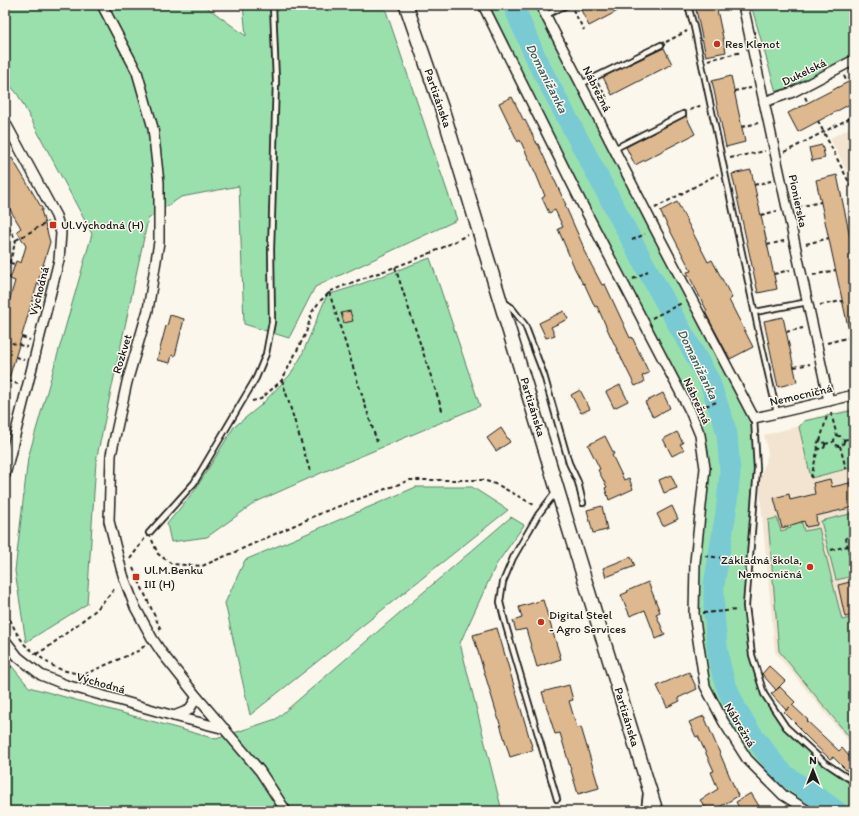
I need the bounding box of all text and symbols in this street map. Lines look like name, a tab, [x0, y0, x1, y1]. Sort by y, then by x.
place label: Res Klenot	[725, 37, 780, 51]
marker: Res Klenot	[712, 39, 722, 49]
water label: Domanižanka	[523, 41, 571, 116]
street label: Dukelská	[779, 55, 829, 89]
street label: Nábrežná	[580, 64, 615, 115]
street label: Partizánska	[421, 67, 455, 130]
street label: Pionierska	[786, 173, 810, 229]
place label: Ul.Východná (H)	[61, 218, 144, 232]
marker: Ul.Východná (H)	[48, 220, 58, 230]
street label: Východná	[26, 264, 52, 317]
water label: Domanižanka	[675, 327, 722, 402]
street label: Rozkvet	[109, 332, 135, 375]
street label: Partizánska	[517, 376, 549, 439]
street label: Nábrežná	[680, 376, 714, 427]
street label: Nemocničná	[768, 381, 834, 409]
place label: Základná škola, Nemocničná	[721, 553, 803, 581]
marker: Základná škola, Nemocničná	[805, 562, 815, 572]
place label: Ul.M.Benku III (H)	[144, 563, 204, 591]
marker: Ul.M.Benku III (H)	[131, 572, 141, 582]
place label: Digital Steel - Agro Services	[549, 608, 626, 636]
marker: Digital Steel - Agro Services	[536, 617, 546, 627]
street label: Východná	[75, 669, 128, 697]
street label: Partizánska	[611, 686, 643, 749]
street label: Nábrežná	[721, 700, 759, 750]
north arrow	[793, 750, 833, 790]
text: N	[809, 754, 817, 767]

